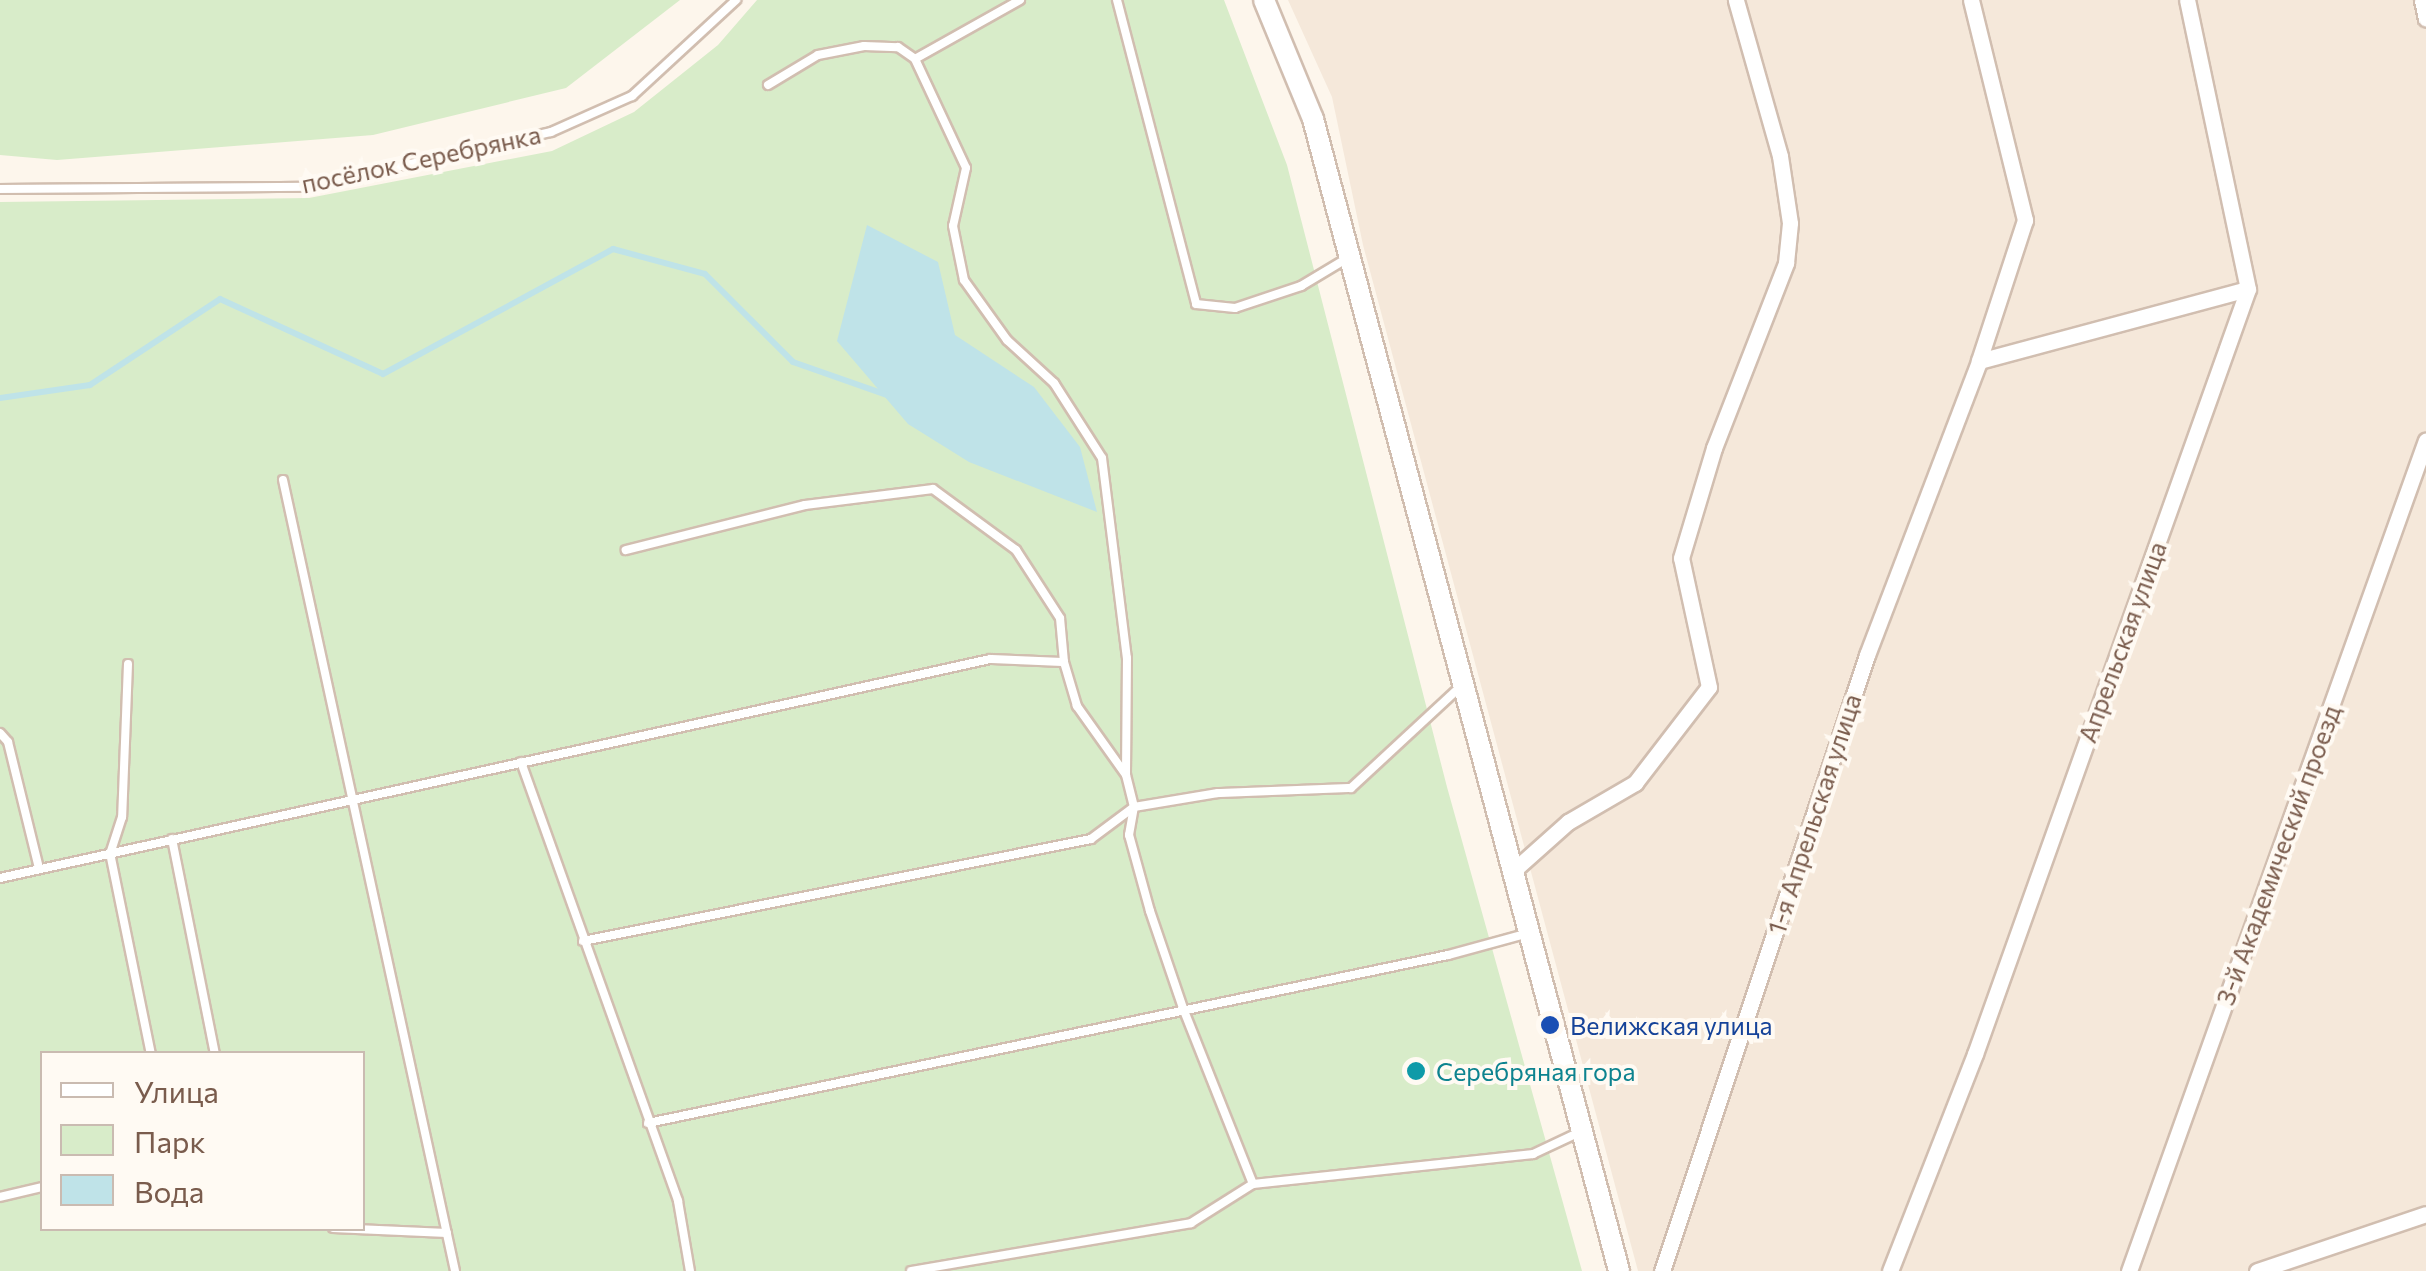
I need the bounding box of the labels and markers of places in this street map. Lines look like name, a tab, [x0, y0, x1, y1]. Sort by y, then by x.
place label: Велижская улица	[1570, 1010, 1772, 1040]
marker: Велижская улица	[1539, 1014, 1561, 1036]
place label: Серебряная гора	[1436, 1056, 1635, 1086]
marker: Серебряная гора	[1405, 1060, 1427, 1082]

